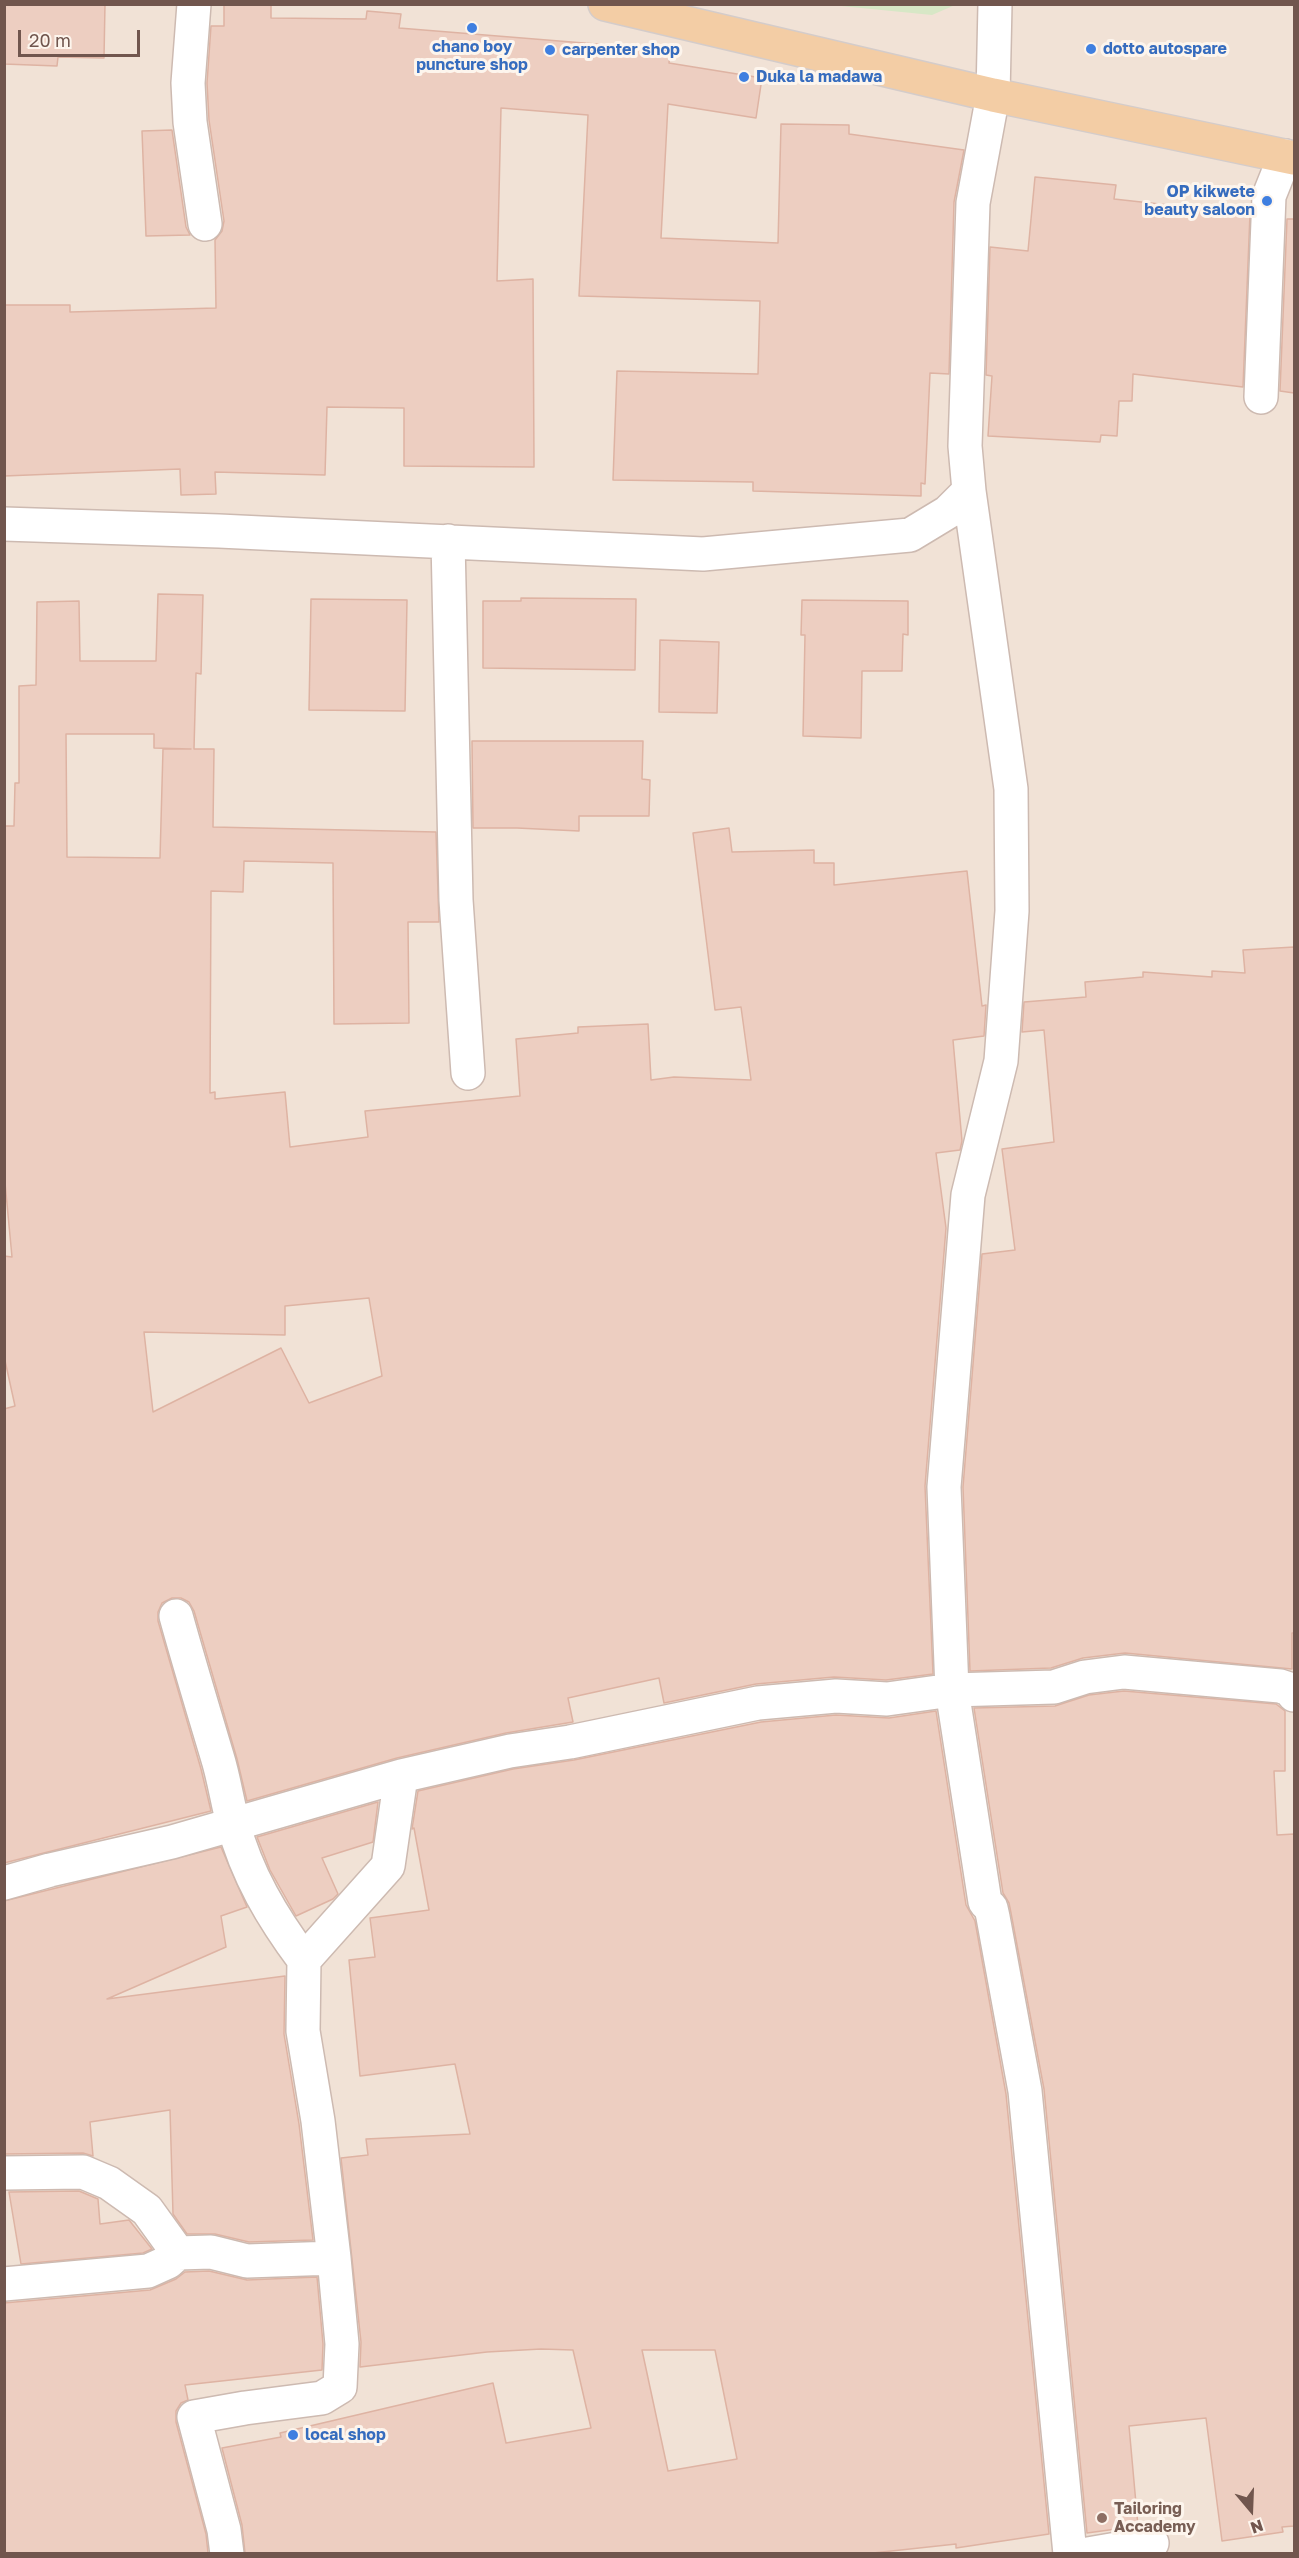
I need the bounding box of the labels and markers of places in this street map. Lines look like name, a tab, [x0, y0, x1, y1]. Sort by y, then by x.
marker: chano boy puncture shop	[465, 21, 479, 35]
place label: chano boy puncture shop	[416, 37, 528, 75]
place label: dotto autospare	[1103, 39, 1227, 59]
place label: carpenter shop	[562, 40, 680, 60]
marker: dotto autospare	[1084, 42, 1098, 56]
marker: carpenter shop	[543, 43, 557, 57]
place label: Duka la madawa	[756, 67, 882, 87]
marker: Duka la madawa	[737, 70, 751, 84]
place label: OP kikwete beauty saloon	[1144, 182, 1255, 220]
marker: OP kikwete beauty saloon	[1260, 194, 1274, 208]
place label: local shop	[305, 2425, 386, 2445]
marker: local shop	[286, 2428, 300, 2442]
place label: Tailoring Accademy	[1114, 2499, 1196, 2537]
marker: Tailoring Accademy	[1095, 2511, 1109, 2525]

